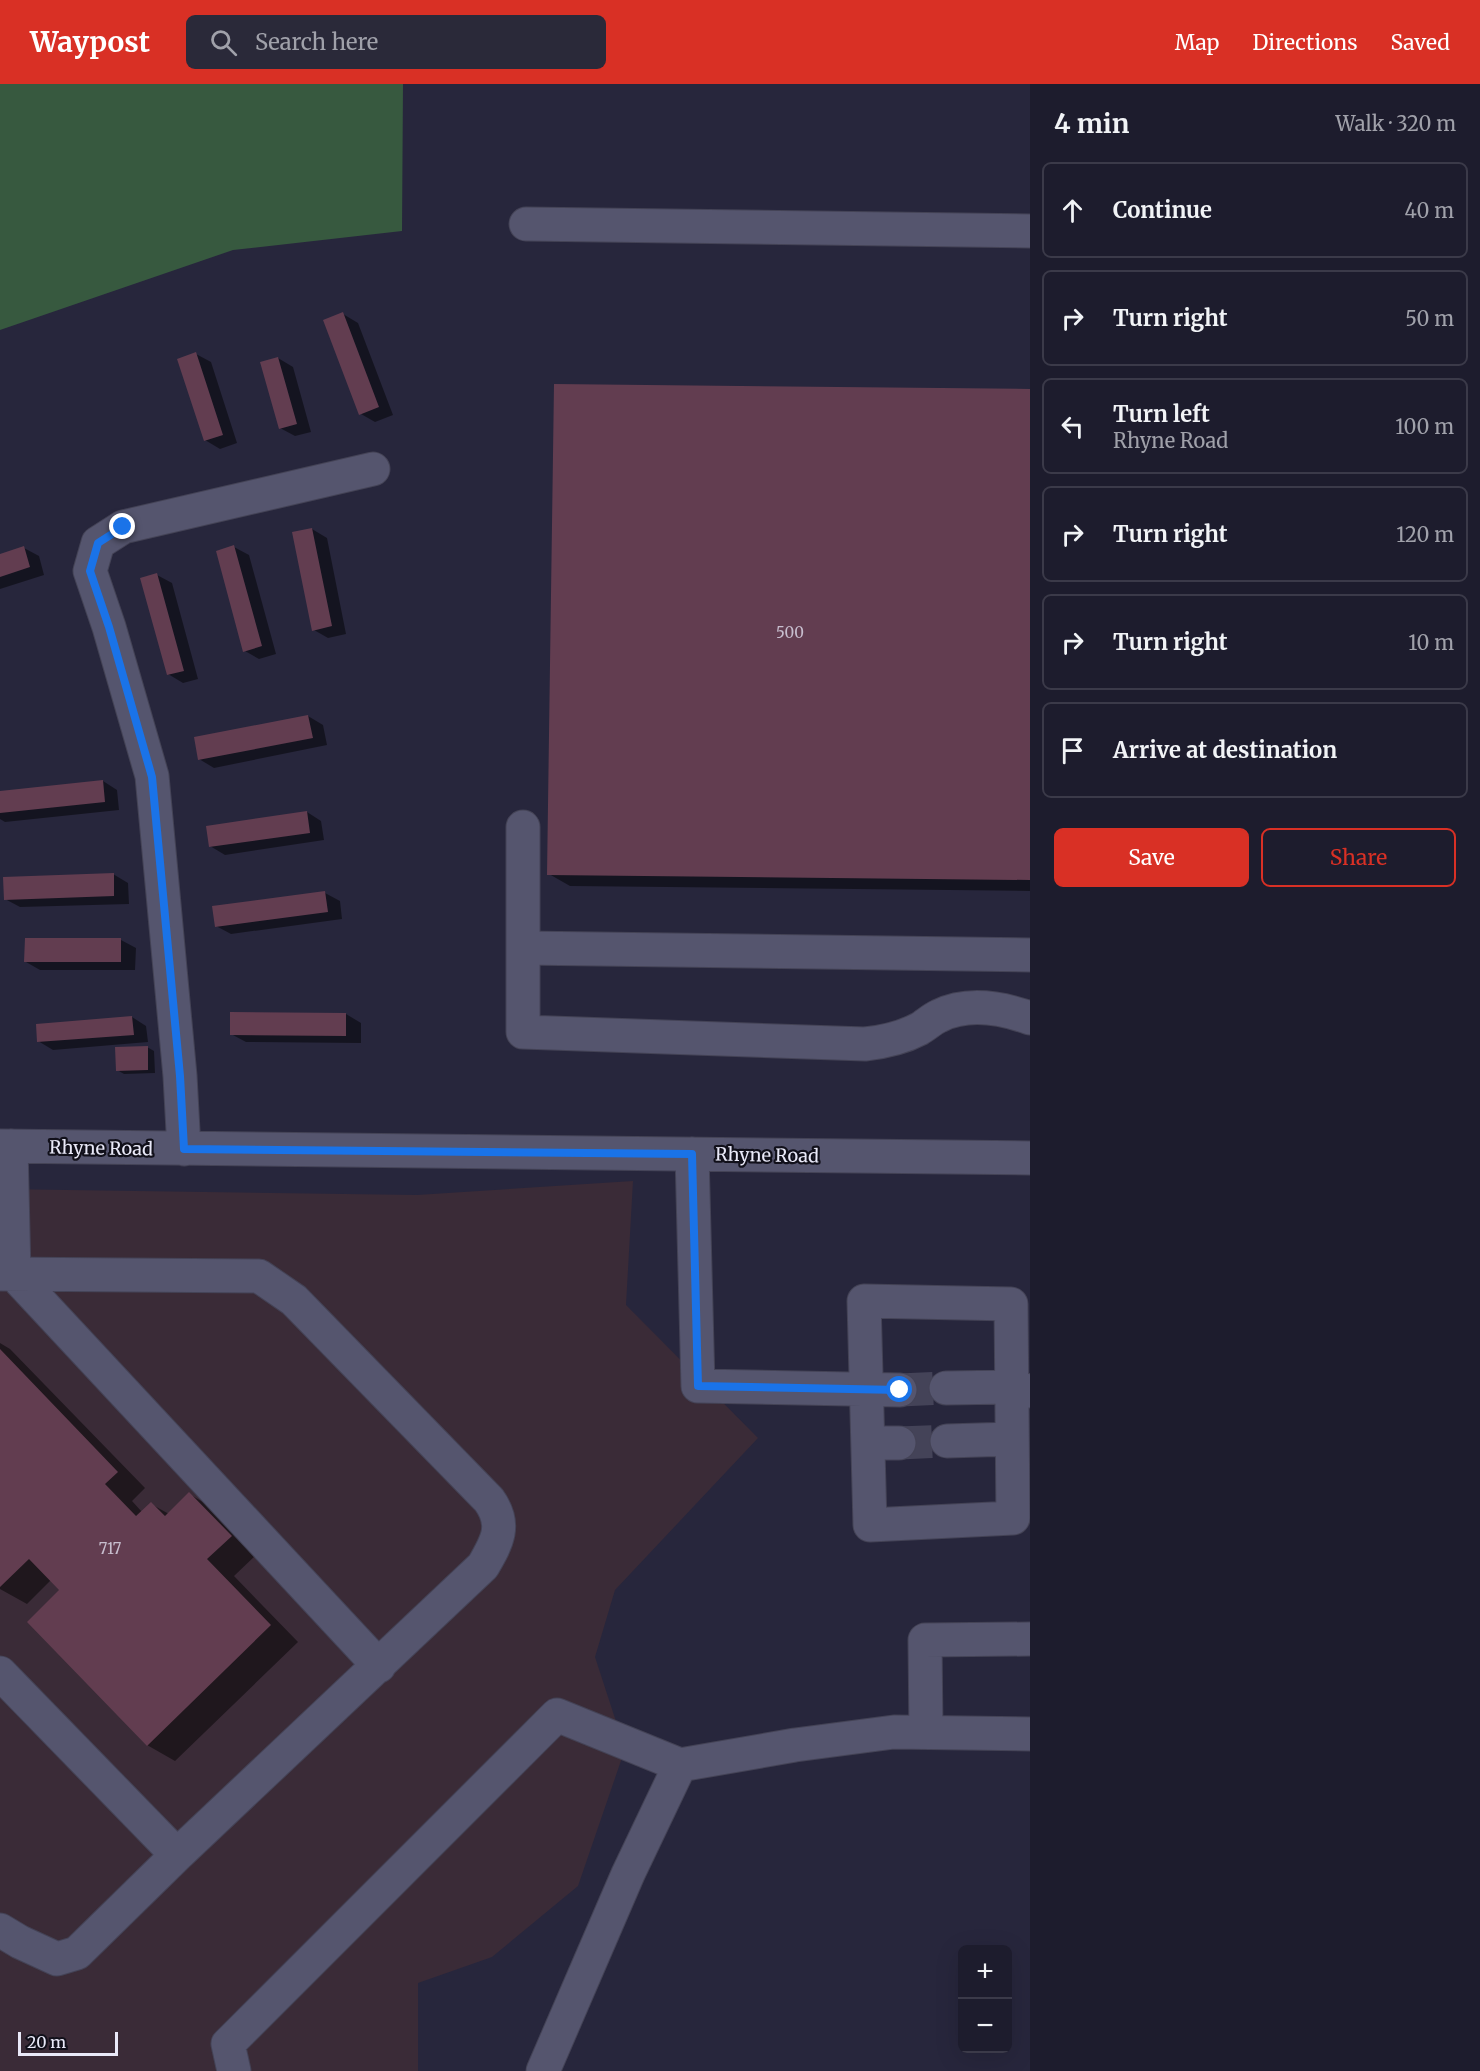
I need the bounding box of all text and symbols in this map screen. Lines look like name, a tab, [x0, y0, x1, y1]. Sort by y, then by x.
search box	[186, 15, 606, 69]
text: Waypost	[30, 24, 150, 60]
icon: search	[207, 26, 240, 59]
text: Search here	[255, 28, 378, 56]
text: Map	[1175, 29, 1219, 56]
text: Directions	[1252, 29, 1357, 56]
text: Saved	[1390, 29, 1450, 56]
text: 4 min	[1054, 107, 1129, 140]
text: Walk · 320 m	[1336, 111, 1456, 136]
icon: ahead	[1056, 194, 1089, 227]
text: Continue	[1113, 196, 1212, 224]
text: 40 m	[1404, 198, 1454, 223]
icon: right	[1056, 302, 1089, 335]
text: Turn right	[1113, 304, 1227, 332]
text: 50 m	[1405, 306, 1454, 331]
text: Turn left	[1113, 400, 1210, 428]
icon: left	[1056, 410, 1089, 443]
text: 100 m	[1395, 414, 1454, 439]
text: Rhyne Road	[1113, 428, 1228, 453]
route end	[109, 513, 135, 539]
icon: right	[1056, 518, 1089, 551]
text: Turn right	[1113, 520, 1227, 548]
text: 120 m	[1396, 522, 1454, 547]
house number: 500	[776, 623, 804, 642]
icon: right	[1056, 626, 1089, 659]
text: Turn right	[1113, 628, 1227, 656]
text: 10 m	[1408, 630, 1454, 655]
icon: arrive	[1056, 734, 1089, 767]
text: Arrive at destination	[1113, 736, 1337, 764]
button: Save	[1054, 828, 1249, 887]
button: Share	[1261, 828, 1456, 887]
street label: Rhyne Road	[49, 1136, 153, 1160]
street label: Rhyne Road	[715, 1143, 819, 1167]
route start	[886, 1376, 912, 1402]
house number: 717	[99, 1539, 122, 1558]
map controls	[958, 1945, 1012, 2053]
button: +	[958, 1945, 1012, 1999]
button: −	[958, 1999, 1012, 2053]
scale bar	[18, 2029, 118, 2056]
text: 20 m	[27, 2032, 66, 2052]

